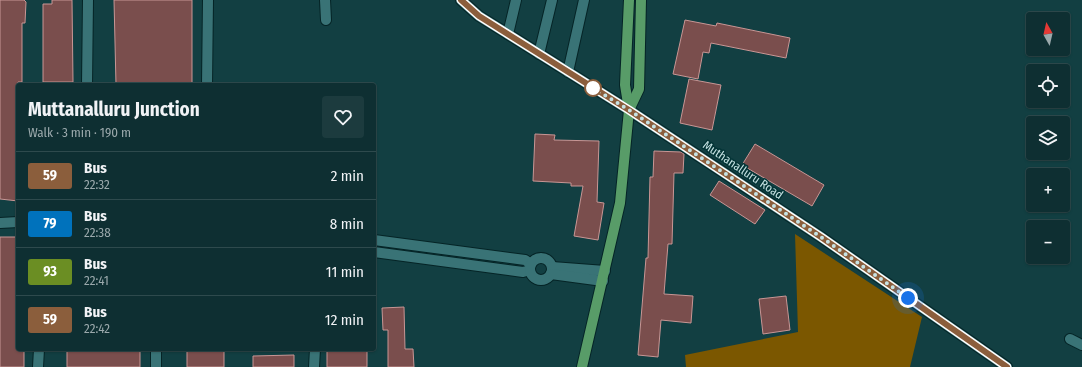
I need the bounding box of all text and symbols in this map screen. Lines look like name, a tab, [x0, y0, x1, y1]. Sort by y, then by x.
north arrow	[1026, 12, 1070, 56]
map controls	[1026, 12, 1070, 264]
button: locate	[1026, 64, 1070, 108]
unlabelled marker	[584, 79, 602, 97]
button: heart	[322, 96, 364, 138]
text: Muttanalluru Junction	[28, 98, 200, 121]
button: layers	[1026, 116, 1070, 160]
text: Walk · 3 min · 190 m	[28, 125, 131, 140]
street label: Muthanalluru Road	[700, 138, 786, 202]
text: Bus	[84, 159, 107, 177]
text: 59	[43, 167, 57, 184]
text: 2 min	[331, 167, 364, 185]
button: +	[1026, 168, 1070, 212]
text: 22:32	[84, 177, 110, 192]
text: Bus	[84, 207, 107, 225]
text: 79	[43, 215, 57, 232]
text: 8 min	[330, 215, 364, 233]
button: −	[1026, 220, 1070, 264]
text: 22:38	[84, 225, 111, 240]
text: Bus	[84, 255, 107, 273]
text: 93	[43, 263, 57, 280]
text: 11 min	[326, 263, 364, 281]
text: 22:41	[84, 273, 109, 288]
your location	[898, 288, 918, 308]
text: Bus	[84, 303, 107, 321]
text: 59	[43, 311, 57, 328]
text: 12 min	[325, 311, 364, 329]
text: 22:42	[84, 321, 110, 336]

